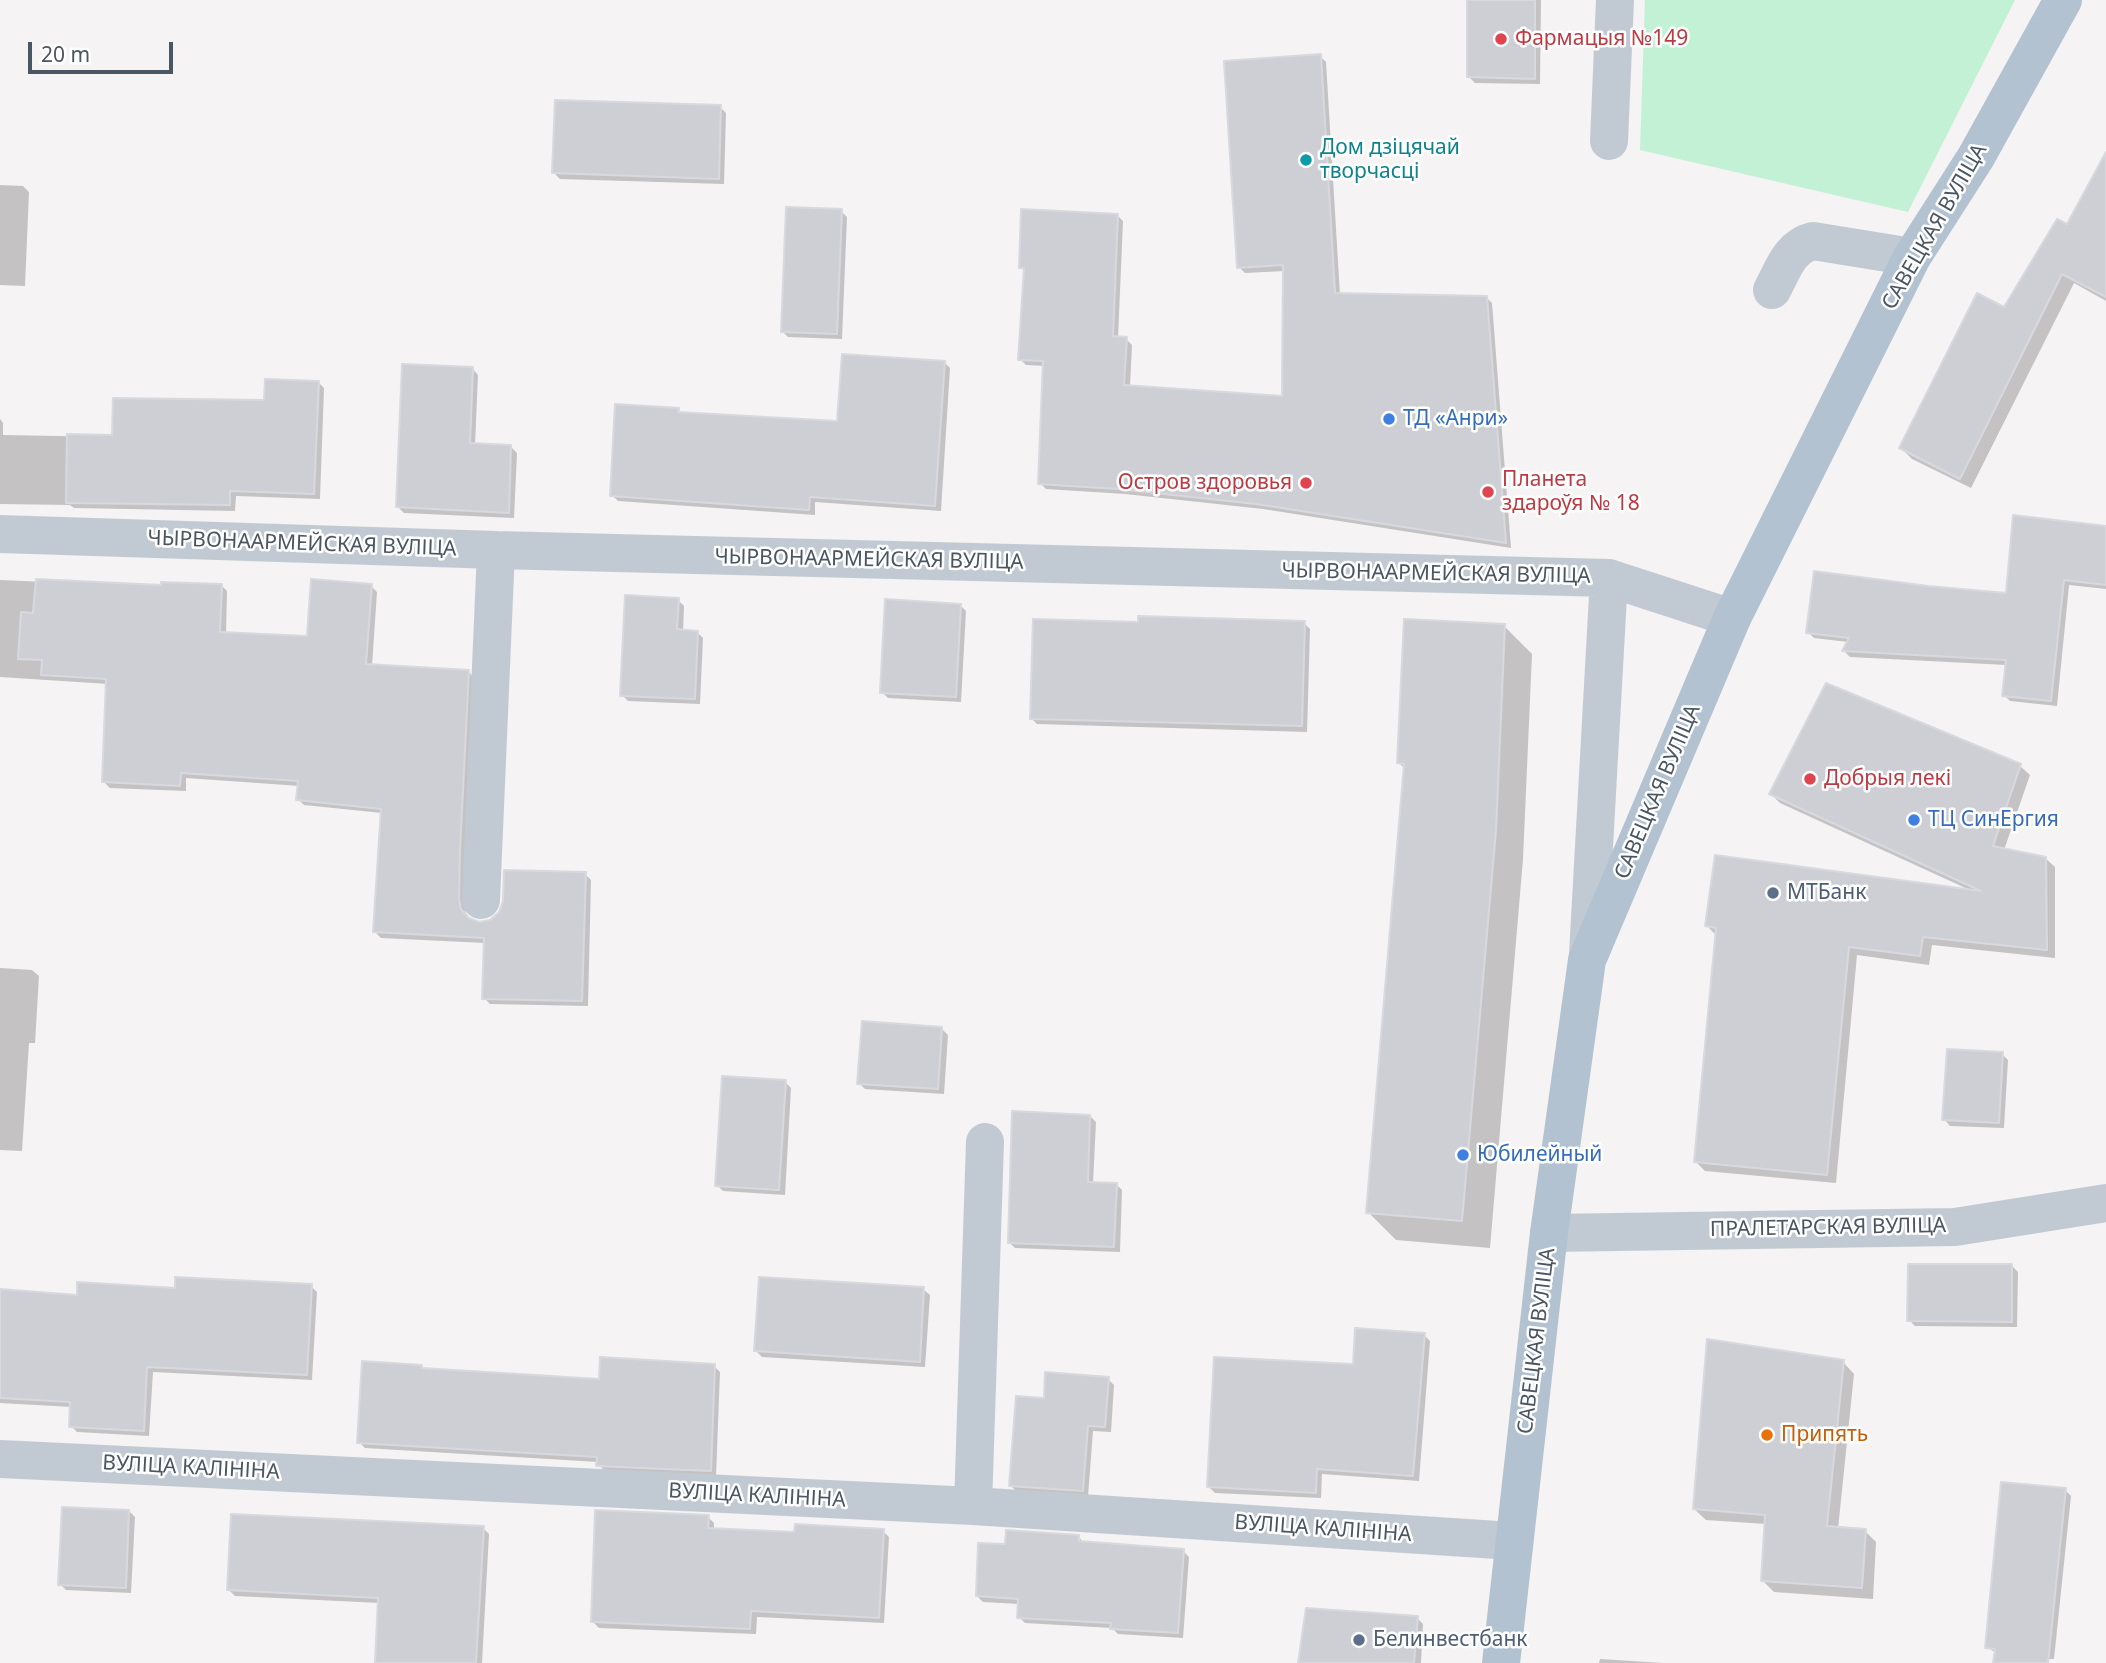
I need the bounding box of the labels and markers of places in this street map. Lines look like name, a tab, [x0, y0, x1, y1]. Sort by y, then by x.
place label: Фармацыя №149	[1515, 26, 1688, 52]
marker: Фармацыя №149	[1493, 31, 1509, 47]
place label: Дом дзіцячай творчасці	[1320, 135, 1460, 185]
marker: Дом дзіцячай творчасці	[1298, 152, 1314, 168]
place label: ТД «Анри»	[1403, 406, 1508, 432]
marker: ТД «Анри»	[1381, 411, 1397, 427]
place label: Планета здароўя № 18	[1502, 467, 1640, 517]
place label: Остров здоровья	[1118, 470, 1292, 496]
marker: Остров здоровья	[1298, 475, 1314, 491]
marker: Планета здароўя № 18	[1480, 484, 1496, 500]
place label: Добрыя лекі	[1824, 766, 1951, 792]
marker: Добрыя лекі	[1802, 771, 1818, 787]
place label: ТЦ СинЕргия	[1928, 807, 2059, 833]
marker: ТЦ СинЕргия	[1906, 812, 1922, 828]
place label: МТБанк	[1787, 880, 1866, 906]
marker: МТБанк	[1765, 885, 1781, 901]
place label: Юбилейный	[1477, 1142, 1602, 1168]
marker: Юбилейный	[1455, 1147, 1471, 1163]
place label: Припять	[1781, 1422, 1868, 1448]
marker: Припять	[1759, 1427, 1775, 1443]
place label: Белинвестбанк	[1373, 1627, 1528, 1653]
marker: Белинвестбанк	[1351, 1632, 1367, 1648]

